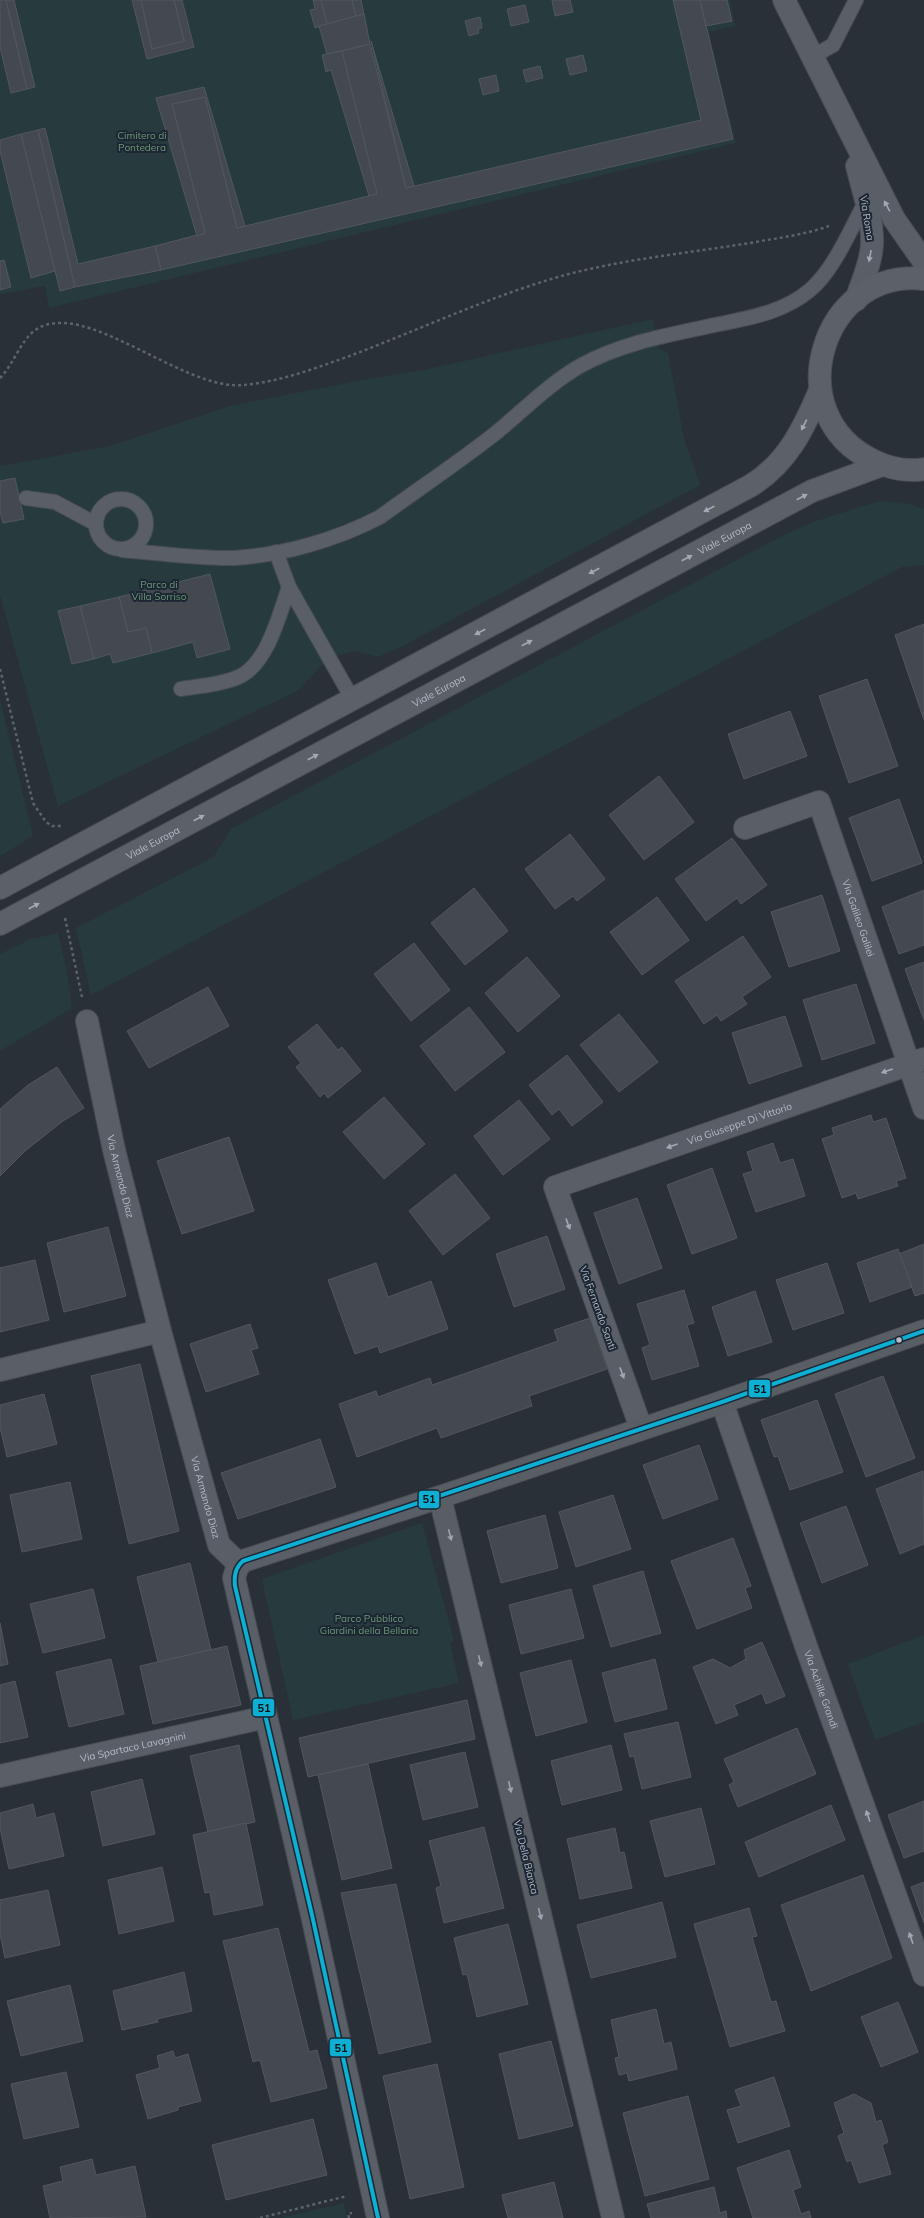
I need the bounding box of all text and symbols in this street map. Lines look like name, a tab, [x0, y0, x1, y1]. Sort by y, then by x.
park label: Cimitero di Pontedera	[117, 129, 167, 154]
street label: Via Roma	[857, 195, 877, 241]
one-way arrow	[884, 200, 890, 212]
one-way arrow	[866, 249, 872, 262]
one-way arrow	[801, 420, 807, 431]
one-way arrow	[796, 494, 808, 500]
one-way arrow	[703, 506, 715, 513]
street label: Viale Europa	[695, 518, 753, 557]
one-way arrow	[681, 554, 693, 561]
one-way arrow	[588, 567, 600, 574]
park label: Parco di Villa Sorriso	[132, 578, 187, 603]
one-way arrow	[474, 629, 486, 635]
one-way arrow	[521, 640, 533, 646]
street label: Viale Europa	[410, 671, 468, 710]
one-way arrow	[307, 754, 319, 760]
one-way arrow	[193, 815, 204, 822]
street label: Viale Europa	[124, 823, 182, 862]
street label: Via Galileo Galilei	[840, 878, 878, 958]
one-way arrow	[29, 902, 40, 909]
one-way arrow	[881, 1069, 893, 1075]
street label: Via Giuseppe Di Vittorio	[685, 1099, 794, 1147]
street label: Via Armando Diaz	[104, 1134, 137, 1219]
one-way arrow	[665, 1143, 677, 1149]
one-way arrow	[566, 1219, 572, 1231]
street label: Via Fernando Santi	[577, 1264, 619, 1352]
unlabelled marker	[894, 1335, 904, 1345]
one-way arrow	[619, 1367, 625, 1379]
line badge: 51	[748, 1379, 771, 1398]
text: 51	[753, 1382, 767, 1396]
street label: Via Armando Diaz	[188, 1455, 223, 1540]
line badge: 51	[418, 1490, 440, 1509]
text: 51	[422, 1492, 436, 1506]
one-way arrow	[447, 1528, 453, 1541]
park label: Parco Pubblico Giardini della Bellaria	[320, 1612, 418, 1637]
street label: Via Achille Grandi	[801, 1648, 842, 1730]
one-way arrow	[478, 1655, 484, 1667]
line badge: 51	[252, 1698, 275, 1717]
text: 51	[257, 1701, 271, 1715]
street label: Via Spartaco Lavagnini	[79, 1729, 187, 1765]
one-way arrow	[507, 1781, 513, 1794]
one-way arrow	[865, 1809, 871, 1821]
street label: Via Della Bianca	[510, 1818, 542, 1896]
one-way arrow	[537, 1908, 543, 1920]
one-way arrow	[908, 1932, 914, 1944]
line badge: 51	[329, 2038, 352, 2057]
text: 51	[334, 2041, 348, 2055]

